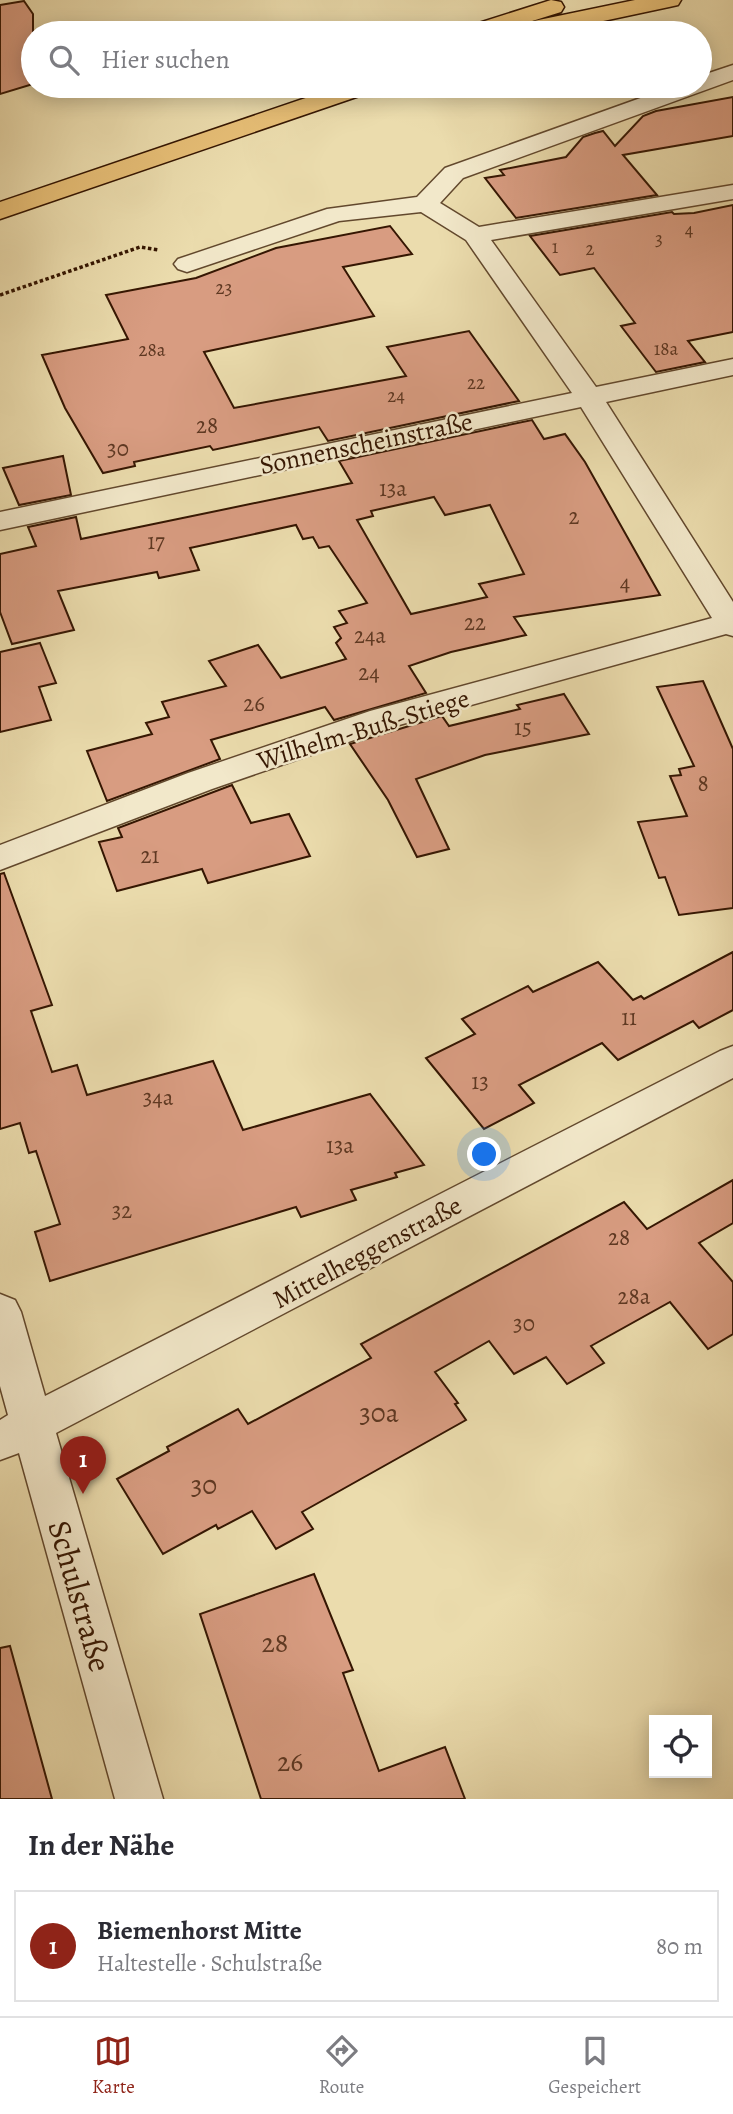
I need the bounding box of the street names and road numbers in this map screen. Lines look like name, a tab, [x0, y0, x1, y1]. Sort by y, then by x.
street label: Sonnenscheinstraße	[256, 404, 476, 483]
street label: Wilhelm-Buß-Stiege	[252, 681, 473, 779]
street label: Mittelheggenstraße	[267, 1188, 468, 1317]
street label: Schulstraße	[37, 1515, 123, 1677]

